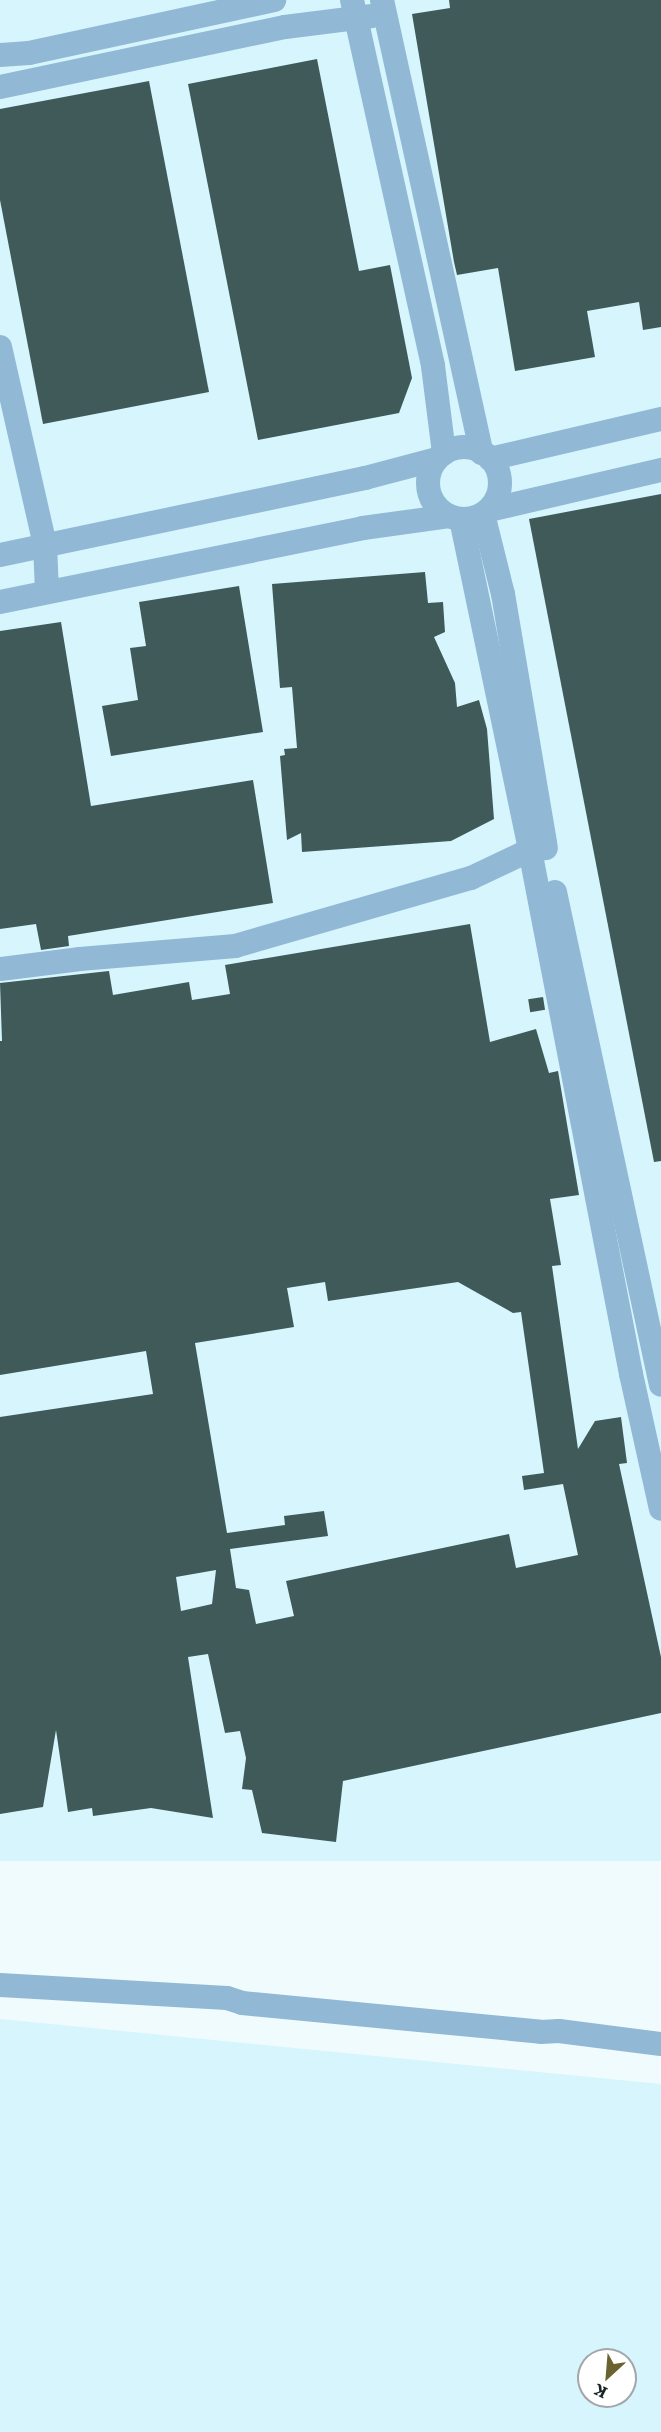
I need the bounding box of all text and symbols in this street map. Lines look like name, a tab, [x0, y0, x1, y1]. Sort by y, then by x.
north arrow	[577, 2348, 637, 2408]
text: K	[589, 2379, 611, 2406]

